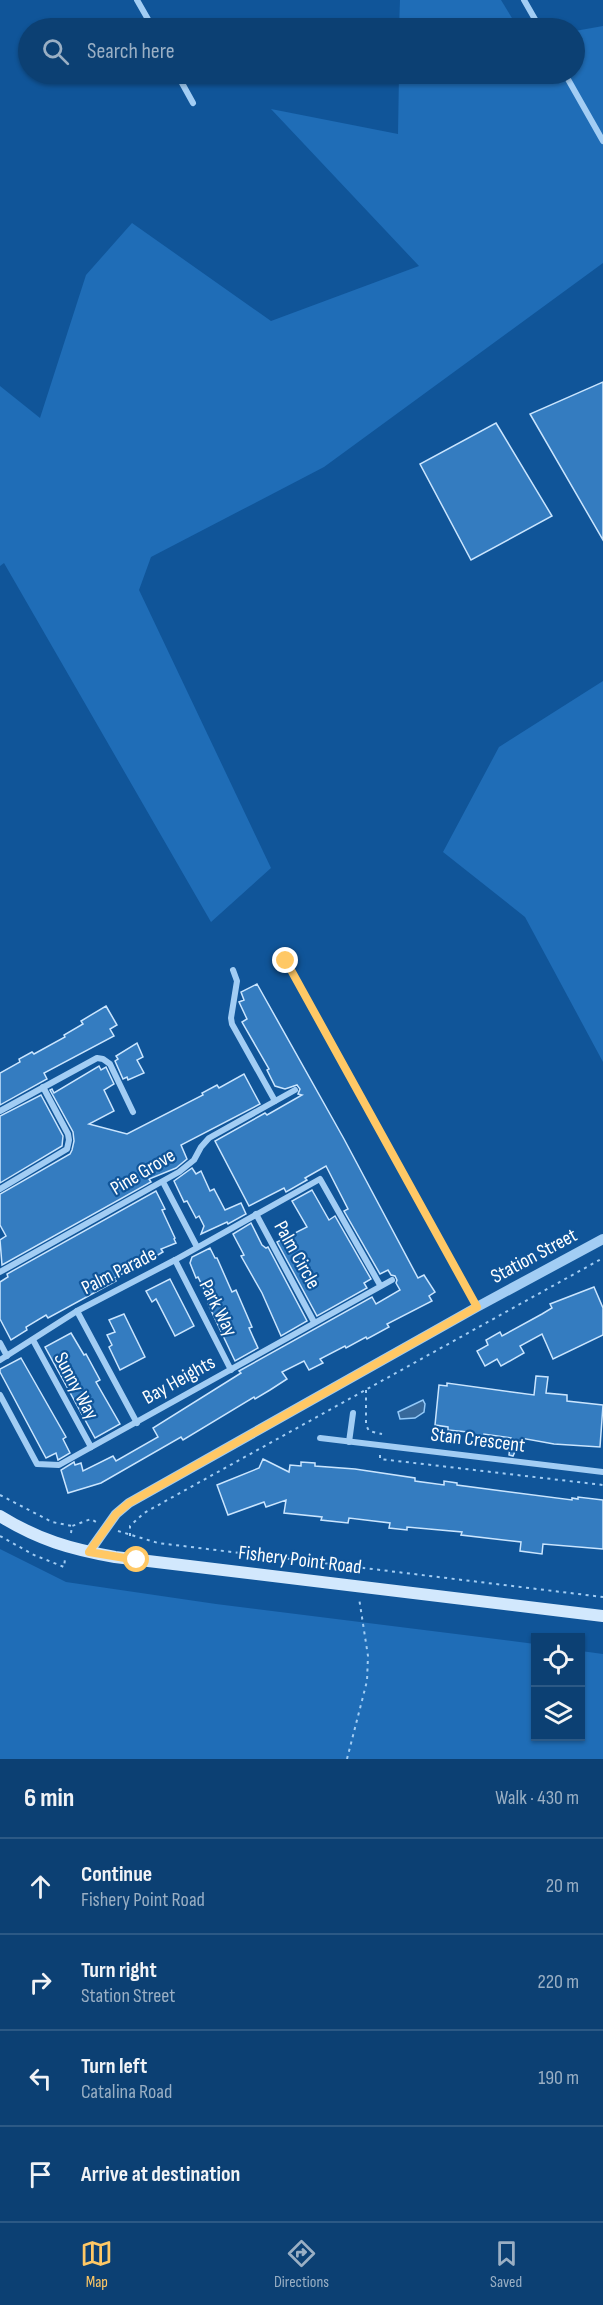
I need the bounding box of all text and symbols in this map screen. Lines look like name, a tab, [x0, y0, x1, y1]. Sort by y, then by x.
search box	[18, 18, 585, 84]
icon: search	[39, 35, 72, 68]
text: Search here	[87, 38, 174, 65]
route end	[272, 947, 298, 973]
street label: Pine Grove	[106, 1143, 180, 1201]
street label: Palm Circle	[269, 1217, 325, 1293]
street label: Station Street	[487, 1223, 581, 1289]
street label: Palm Parade	[77, 1242, 161, 1300]
street label: Park Way	[194, 1276, 242, 1341]
street label: Sunny Way	[48, 1348, 104, 1424]
street label: Bay Heights	[139, 1350, 219, 1410]
street label: Stan Crescent	[429, 1422, 527, 1458]
street label: Fishery Point Road	[237, 1541, 363, 1579]
route start	[123, 1546, 149, 1572]
map controls	[531, 1633, 585, 1741]
button: locate	[531, 1633, 585, 1687]
button: layers	[531, 1687, 585, 1741]
text: 6 min	[24, 1783, 74, 1814]
text: Walk · 430 m	[495, 1786, 579, 1810]
text: Continue	[81, 1861, 152, 1888]
icon: ahead	[24, 1870, 57, 1903]
text: 20 m	[546, 1874, 579, 1898]
text: Fishery Point Road	[81, 1888, 205, 1912]
text: Turn right	[81, 1957, 157, 1984]
icon: right	[24, 1966, 57, 1999]
text: 220 m	[538, 1970, 579, 1994]
text: Station Street	[81, 1984, 175, 2008]
text: Turn left	[81, 2053, 147, 2080]
icon: left	[24, 2062, 57, 2095]
text: 190 m	[538, 2066, 579, 2090]
text: Catalina Road	[81, 2080, 172, 2104]
icon: arrive	[24, 2158, 57, 2191]
text: Arrive at destination	[81, 2161, 240, 2188]
tab: Map	[80, 2237, 113, 2292]
tab: Directions	[274, 2237, 329, 2292]
tab: Saved	[490, 2237, 523, 2292]

